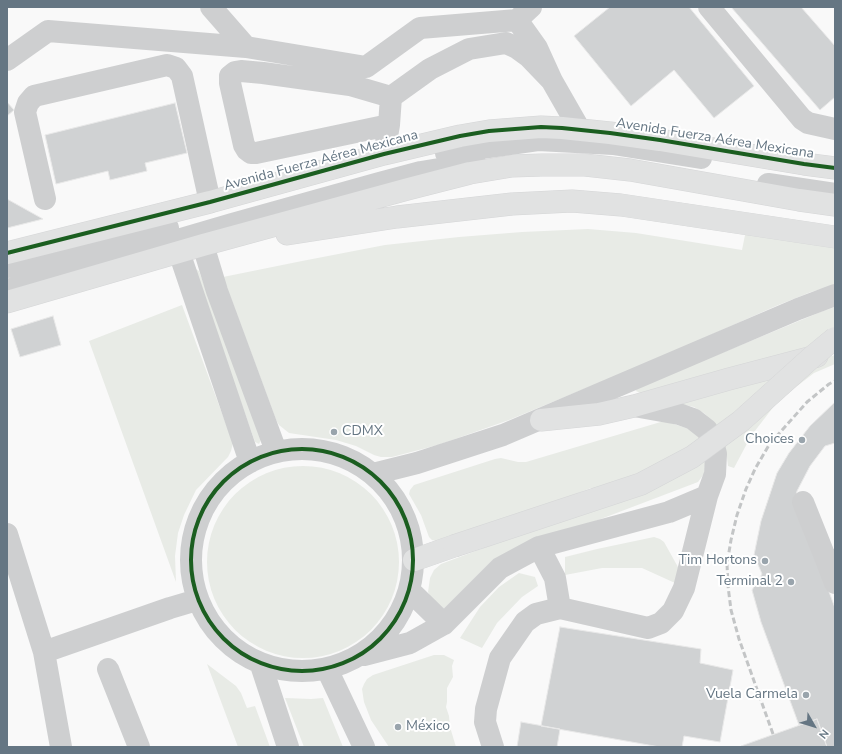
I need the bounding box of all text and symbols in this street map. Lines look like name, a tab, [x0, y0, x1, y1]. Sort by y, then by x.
street label: Avenida Fuerza Aérea Mexicana	[615, 115, 815, 163]
street label: Avenida Fuerza Aérea Mexicana	[222, 127, 420, 195]
place label: CDMX	[342, 424, 383, 440]
marker: CDMX	[329, 427, 339, 437]
place label: Choices	[745, 432, 794, 448]
marker: Choices	[797, 435, 807, 445]
place label: Tim Hortons	[679, 553, 757, 569]
marker: Tim Hortons	[760, 556, 770, 566]
place label: Terminal 2	[716, 574, 783, 590]
marker: Terminal 2	[786, 577, 796, 587]
place label: Vuela Carmela	[706, 687, 798, 703]
marker: Vuela Carmela	[801, 690, 811, 700]
north arrow	[794, 706, 834, 746]
place label: México	[406, 719, 450, 735]
marker: México	[393, 722, 403, 732]
text: N	[815, 726, 832, 742]

